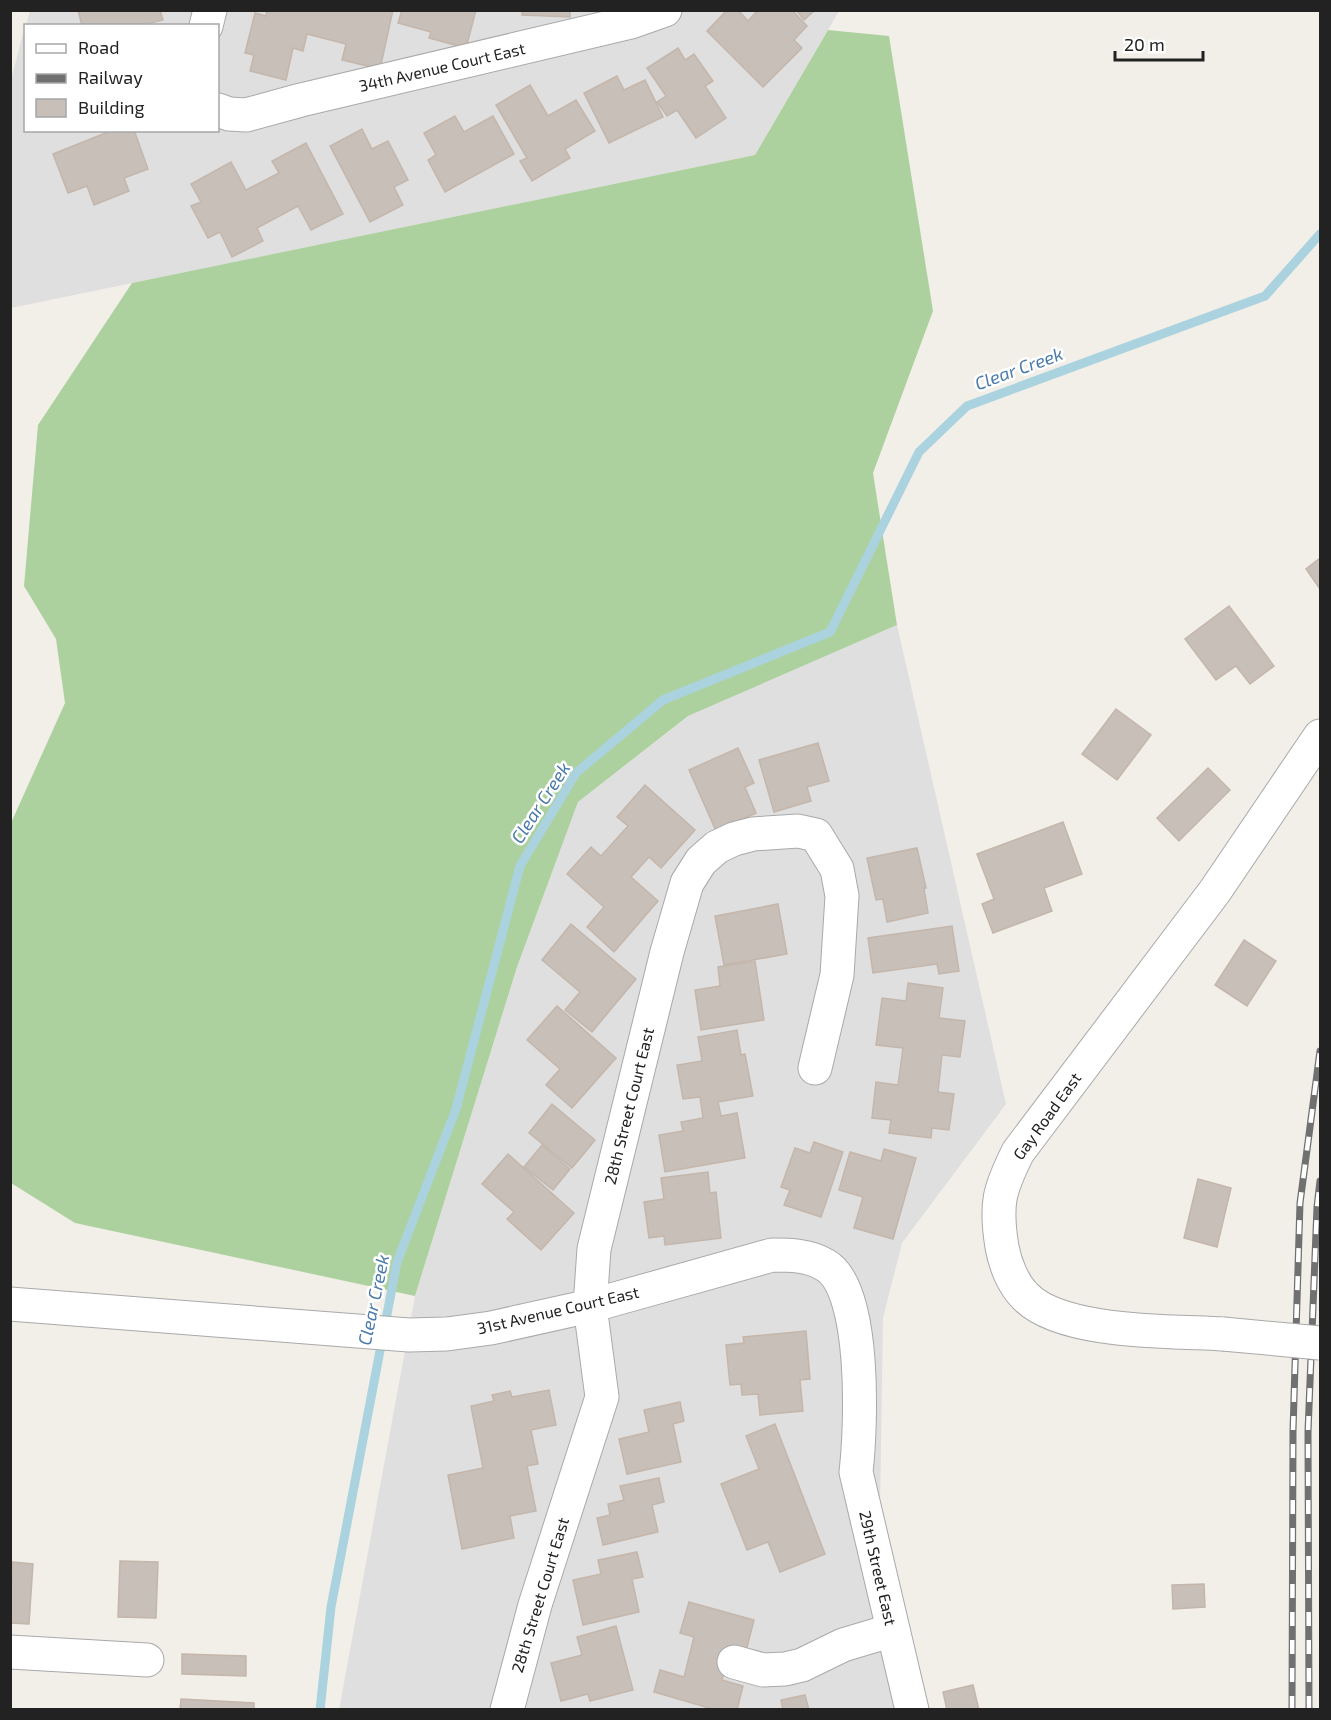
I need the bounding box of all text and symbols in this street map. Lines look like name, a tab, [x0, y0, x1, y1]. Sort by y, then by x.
legend	[24, 24, 219, 132]
scale bar	[1115, 24, 1204, 62]
text: 20 m	[1124, 33, 1165, 55]
text: Road	[78, 36, 119, 58]
street label: 34th Avenue Court East	[357, 38, 527, 95]
text: Railway	[78, 66, 143, 88]
text: Building	[78, 96, 145, 118]
water label: Clear Creek	[972, 342, 1066, 394]
water label: Clear Creek	[506, 758, 574, 847]
street label: 28th Street Court East	[600, 1025, 657, 1186]
street label: Gay Road East	[1009, 1068, 1085, 1163]
water label: Clear Creek	[353, 1252, 393, 1347]
street label: 31st Avenue Court East	[475, 1282, 641, 1337]
street label: 29th Street East	[856, 1509, 901, 1627]
street label: 28th Street Court East	[507, 1515, 572, 1675]

